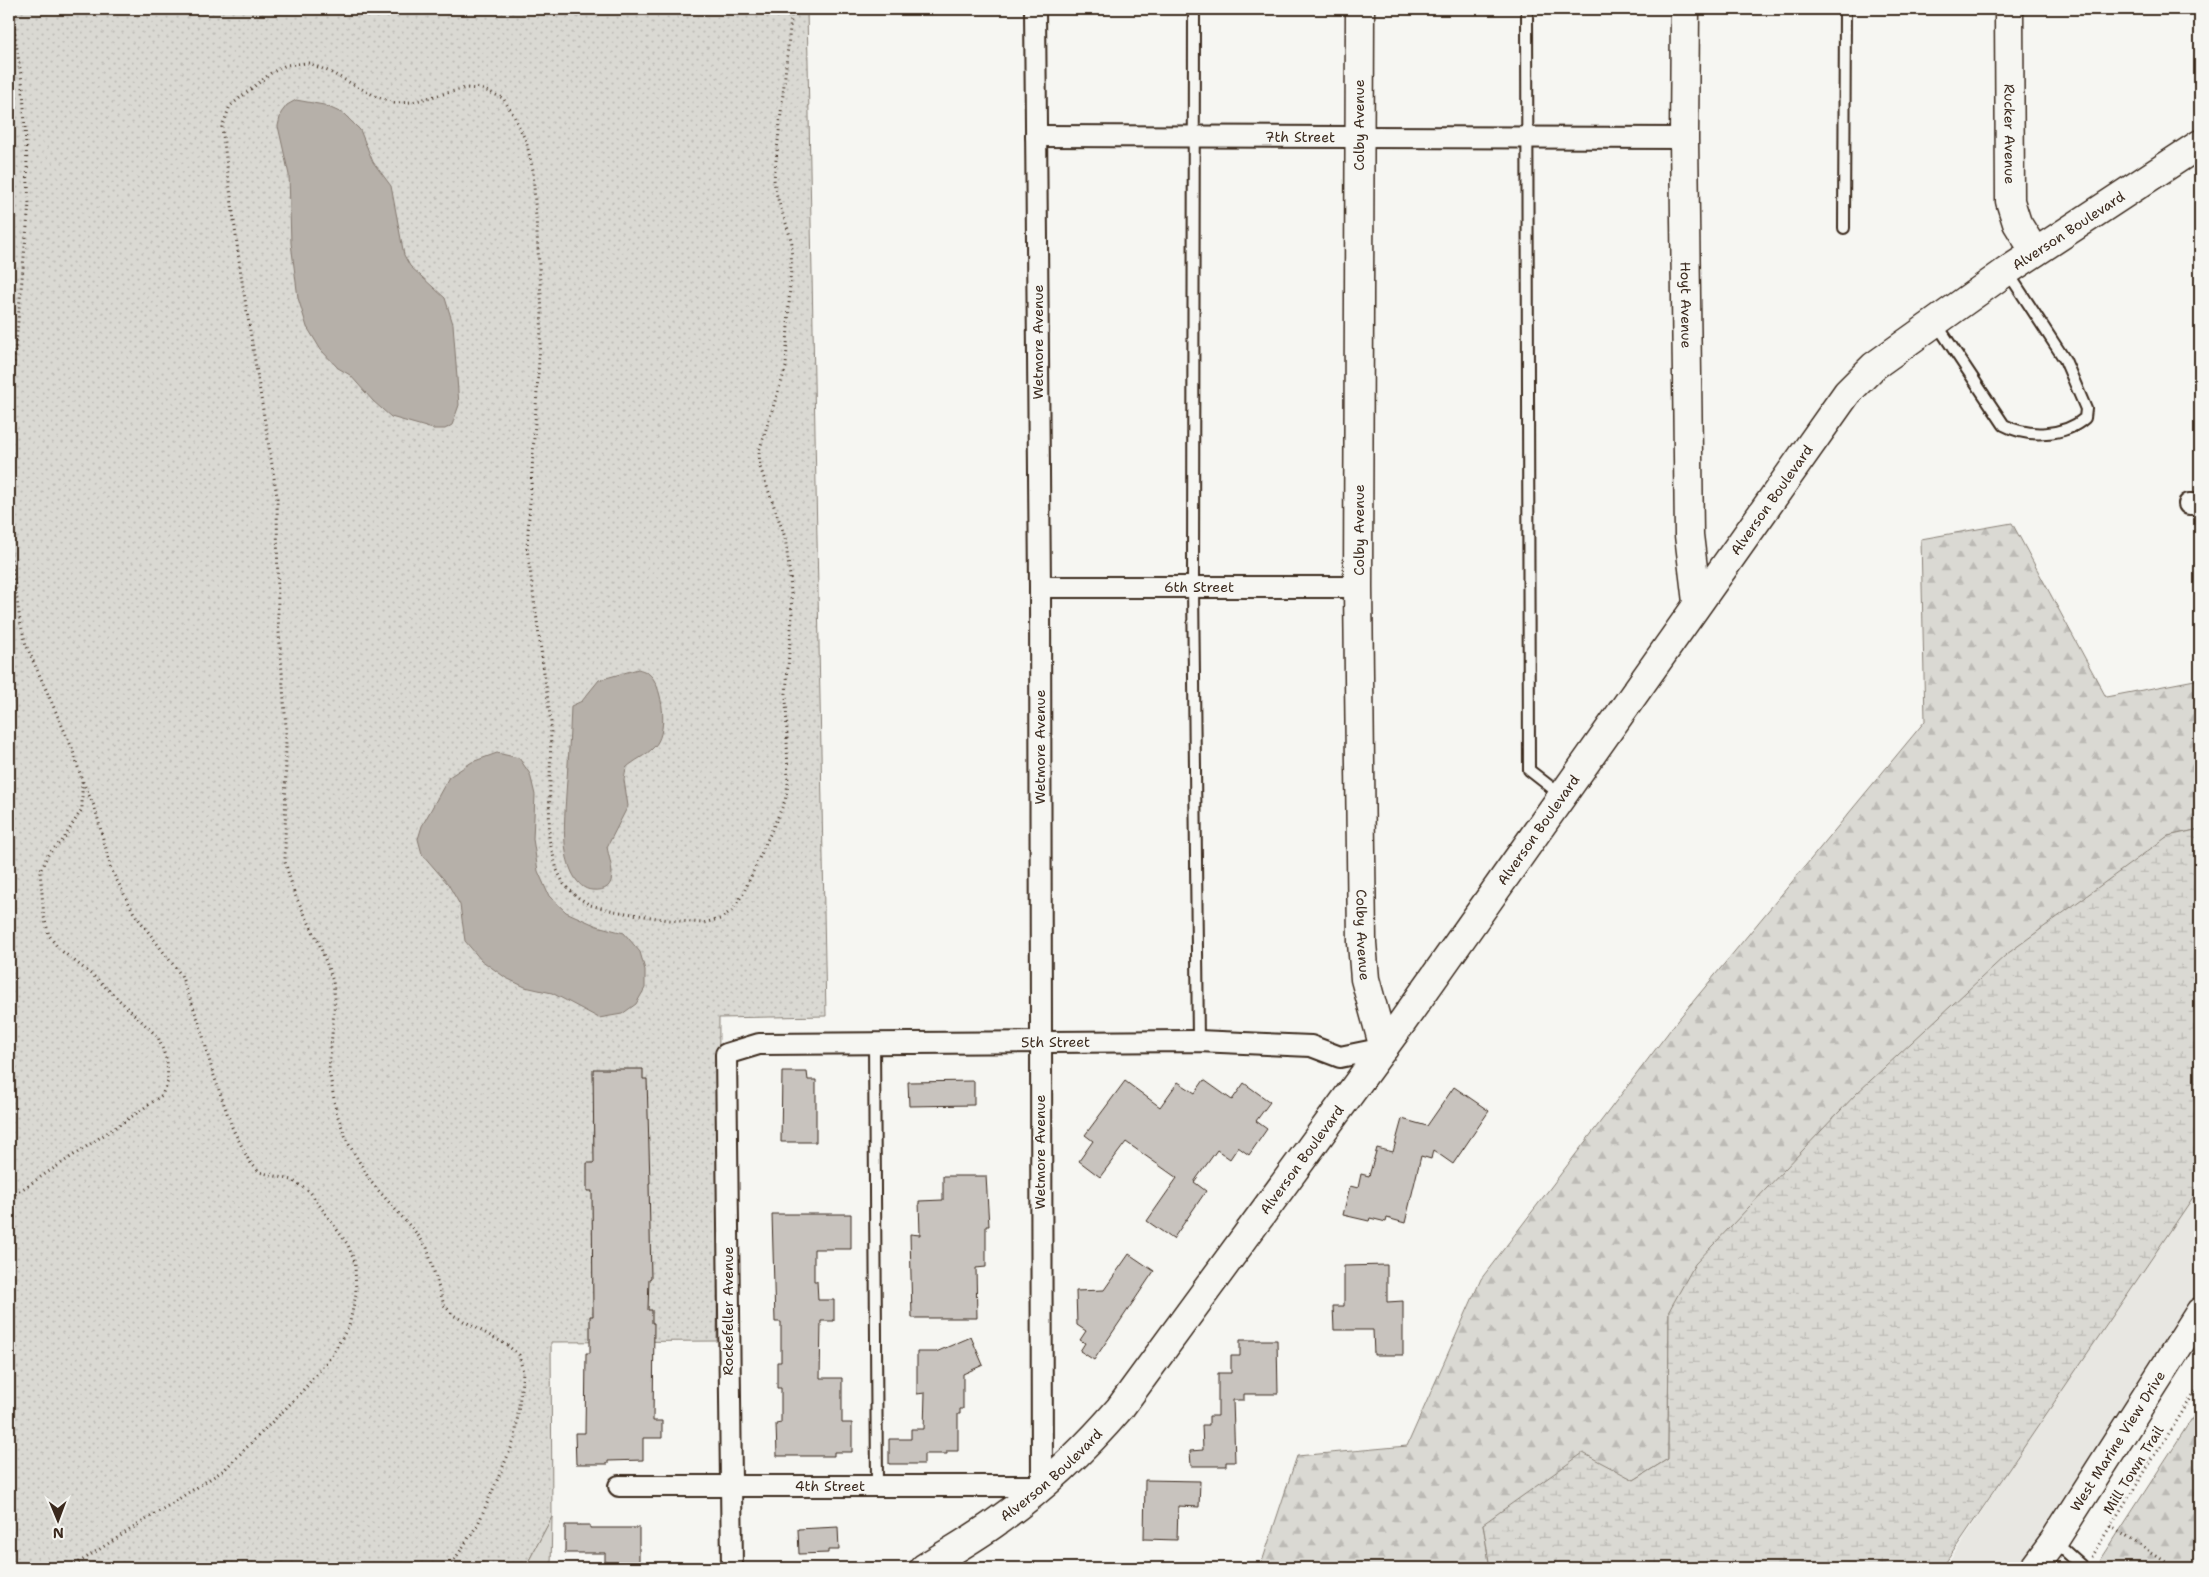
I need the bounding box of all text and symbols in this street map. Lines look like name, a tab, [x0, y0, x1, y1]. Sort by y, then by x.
street label: Colby Avenue	[1350, 79, 1368, 171]
street label: Rucker Avenue	[2000, 84, 2019, 184]
street label: 7th Street	[1265, 128, 1335, 146]
street label: Alverson Boulevard	[2009, 187, 2128, 274]
street label: Hoyt Avenue	[1677, 261, 1696, 349]
street label: Wetmore Avenue	[1029, 285, 1047, 399]
street label: Alverson Boulevard	[1726, 441, 1817, 559]
street label: Colby Avenue	[1350, 484, 1368, 576]
street label: 6th Street	[1164, 578, 1234, 596]
street label: Wetmore Avenue	[1031, 690, 1049, 804]
street label: Alverson Boulevard	[1493, 771, 1583, 888]
street label: Colby Avenue	[1352, 889, 1374, 981]
street label: 5th Street	[1021, 1033, 1090, 1051]
street label: Wetmore Avenue	[1031, 1095, 1049, 1209]
street label: Alverson Boulevard	[1256, 1101, 1348, 1218]
street label: Rockefeller Avenue	[719, 1246, 737, 1375]
street label: West Marine View Drive	[2066, 1367, 2169, 1515]
street label: Mill Town Trail	[2099, 1422, 2168, 1518]
street label: Alverson Boulevard	[997, 1425, 1106, 1525]
street label: 4th Street	[795, 1477, 865, 1495]
north arrow	[32, 1494, 82, 1544]
text: N	[53, 1524, 64, 1542]

